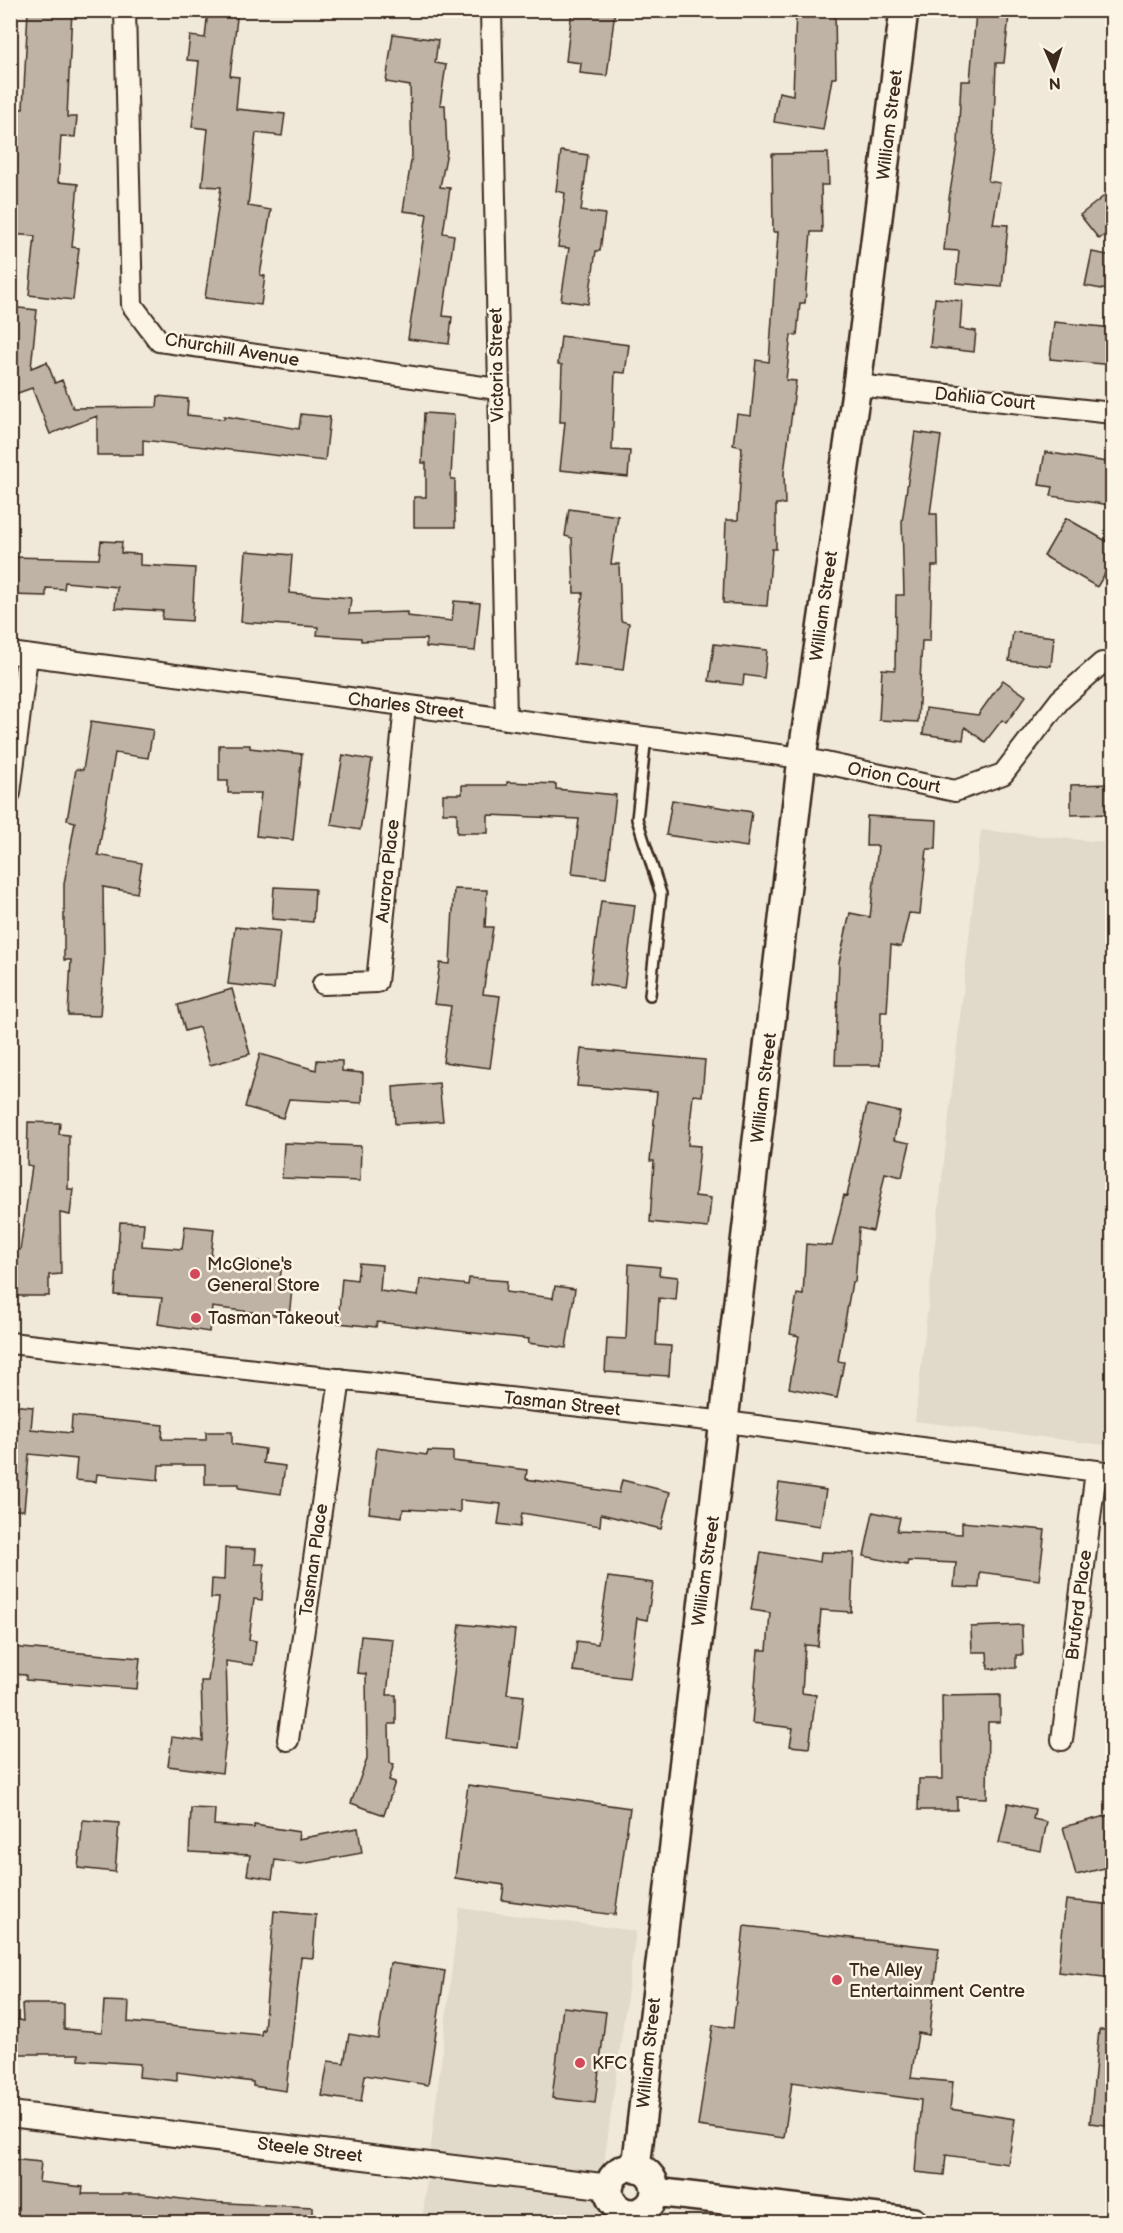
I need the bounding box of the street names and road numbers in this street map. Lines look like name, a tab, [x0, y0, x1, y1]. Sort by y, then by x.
street label: William Street	[873, 68, 907, 181]
street label: Victoria Street	[485, 307, 509, 423]
street label: Churchill Avenue	[163, 329, 301, 371]
street label: Dahlia Court	[933, 383, 1037, 415]
street label: William Street	[806, 549, 842, 662]
street label: Charles Street	[347, 688, 466, 724]
street label: Orion Court	[845, 758, 943, 798]
street label: Aurora Place	[372, 818, 404, 924]
street label: William Street	[747, 1031, 781, 1144]
street label: Tasman Street	[503, 1387, 622, 1421]
street label: Tasman Place	[296, 1502, 332, 1618]
street label: William Street	[688, 1514, 724, 1627]
street label: Bruford Place	[1062, 1548, 1096, 1661]
street label: William Street	[633, 1996, 665, 2109]
street label: Steele Street	[256, 2133, 364, 2167]

